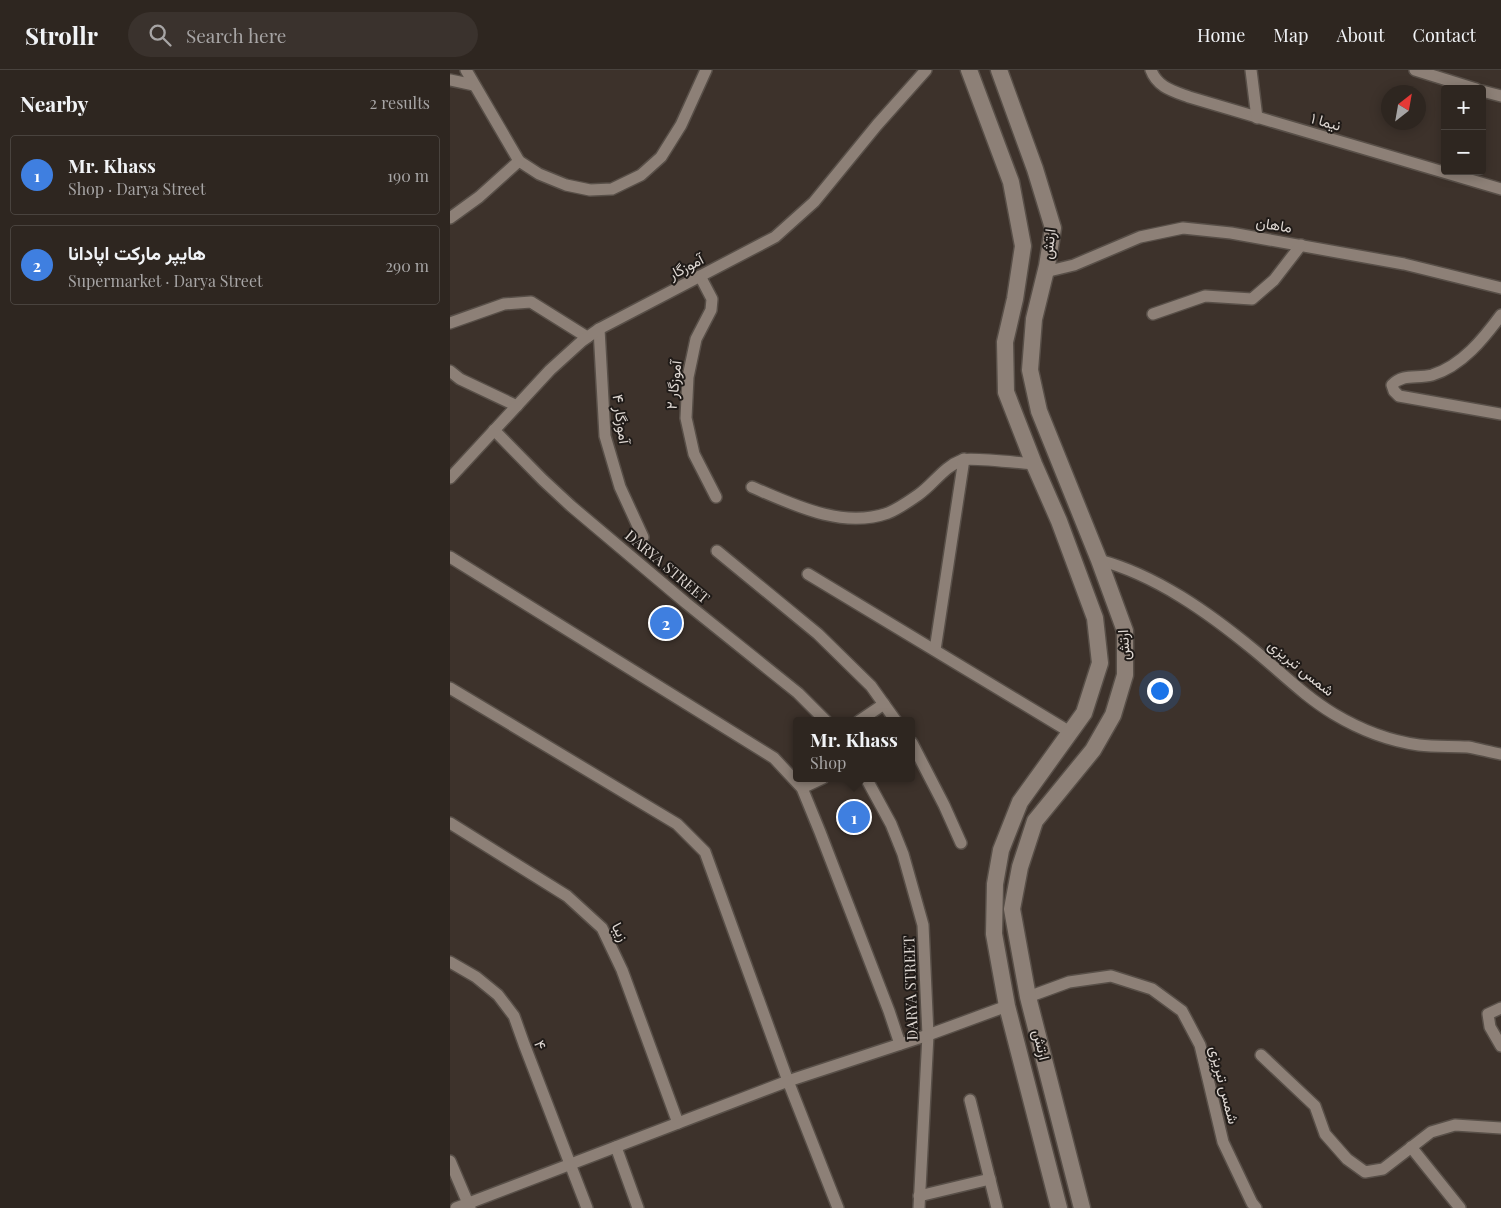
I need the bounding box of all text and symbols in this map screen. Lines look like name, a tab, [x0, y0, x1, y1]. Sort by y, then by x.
search box	[128, 12, 478, 57]
text: Strollr	[25, 19, 98, 51]
icon: search	[146, 21, 174, 49]
text: Search here	[186, 22, 286, 48]
text: Home	[1197, 23, 1245, 47]
text: Map	[1273, 23, 1308, 47]
text: About	[1336, 23, 1385, 47]
text: Contact	[1413, 23, 1476, 47]
north arrow	[1381, 85, 1426, 130]
map controls	[1441, 85, 1486, 175]
button: +	[1441, 85, 1486, 130]
text: Nearby	[20, 89, 89, 117]
text: 2 results	[370, 92, 430, 113]
street label: نیما ۱	[1309, 107, 1344, 135]
button: −	[1441, 130, 1486, 175]
text: Mr. Khass	[68, 152, 156, 178]
text: 1	[34, 165, 40, 186]
text: 190 m	[387, 165, 429, 186]
text: Shop · Darya Street	[68, 178, 206, 199]
street label: ماهان	[1255, 211, 1294, 237]
street label: ارتش	[1036, 228, 1061, 260]
text: هایپر مارکت اپادانا	[68, 239, 206, 265]
street label: آموزگار	[663, 248, 708, 284]
text: 2	[33, 255, 41, 276]
text: 290 m	[385, 255, 429, 276]
text: Supermarket · Darya Street	[68, 270, 263, 291]
street label: آموزگار ۲	[660, 358, 686, 410]
street label: آموزگار ۴	[609, 393, 636, 446]
street label: DARYA STREET	[621, 525, 714, 608]
pin: 2	[650, 604, 682, 642]
street label: ارتش	[1112, 629, 1135, 661]
street label: شمس تبریزی	[1264, 634, 1339, 701]
your location	[1147, 678, 1173, 704]
popup	[793, 717, 915, 782]
text: Mr. Khass	[810, 726, 898, 752]
text: Shop	[810, 752, 846, 773]
pin: 1	[838, 798, 870, 836]
street label: زیبا	[608, 918, 634, 945]
street label: DARYA STREET	[898, 935, 922, 1041]
street label: ارتش	[1028, 1027, 1055, 1062]
street label: ۴	[530, 1037, 552, 1053]
street label: شمس تبریزی	[1205, 1044, 1244, 1126]

